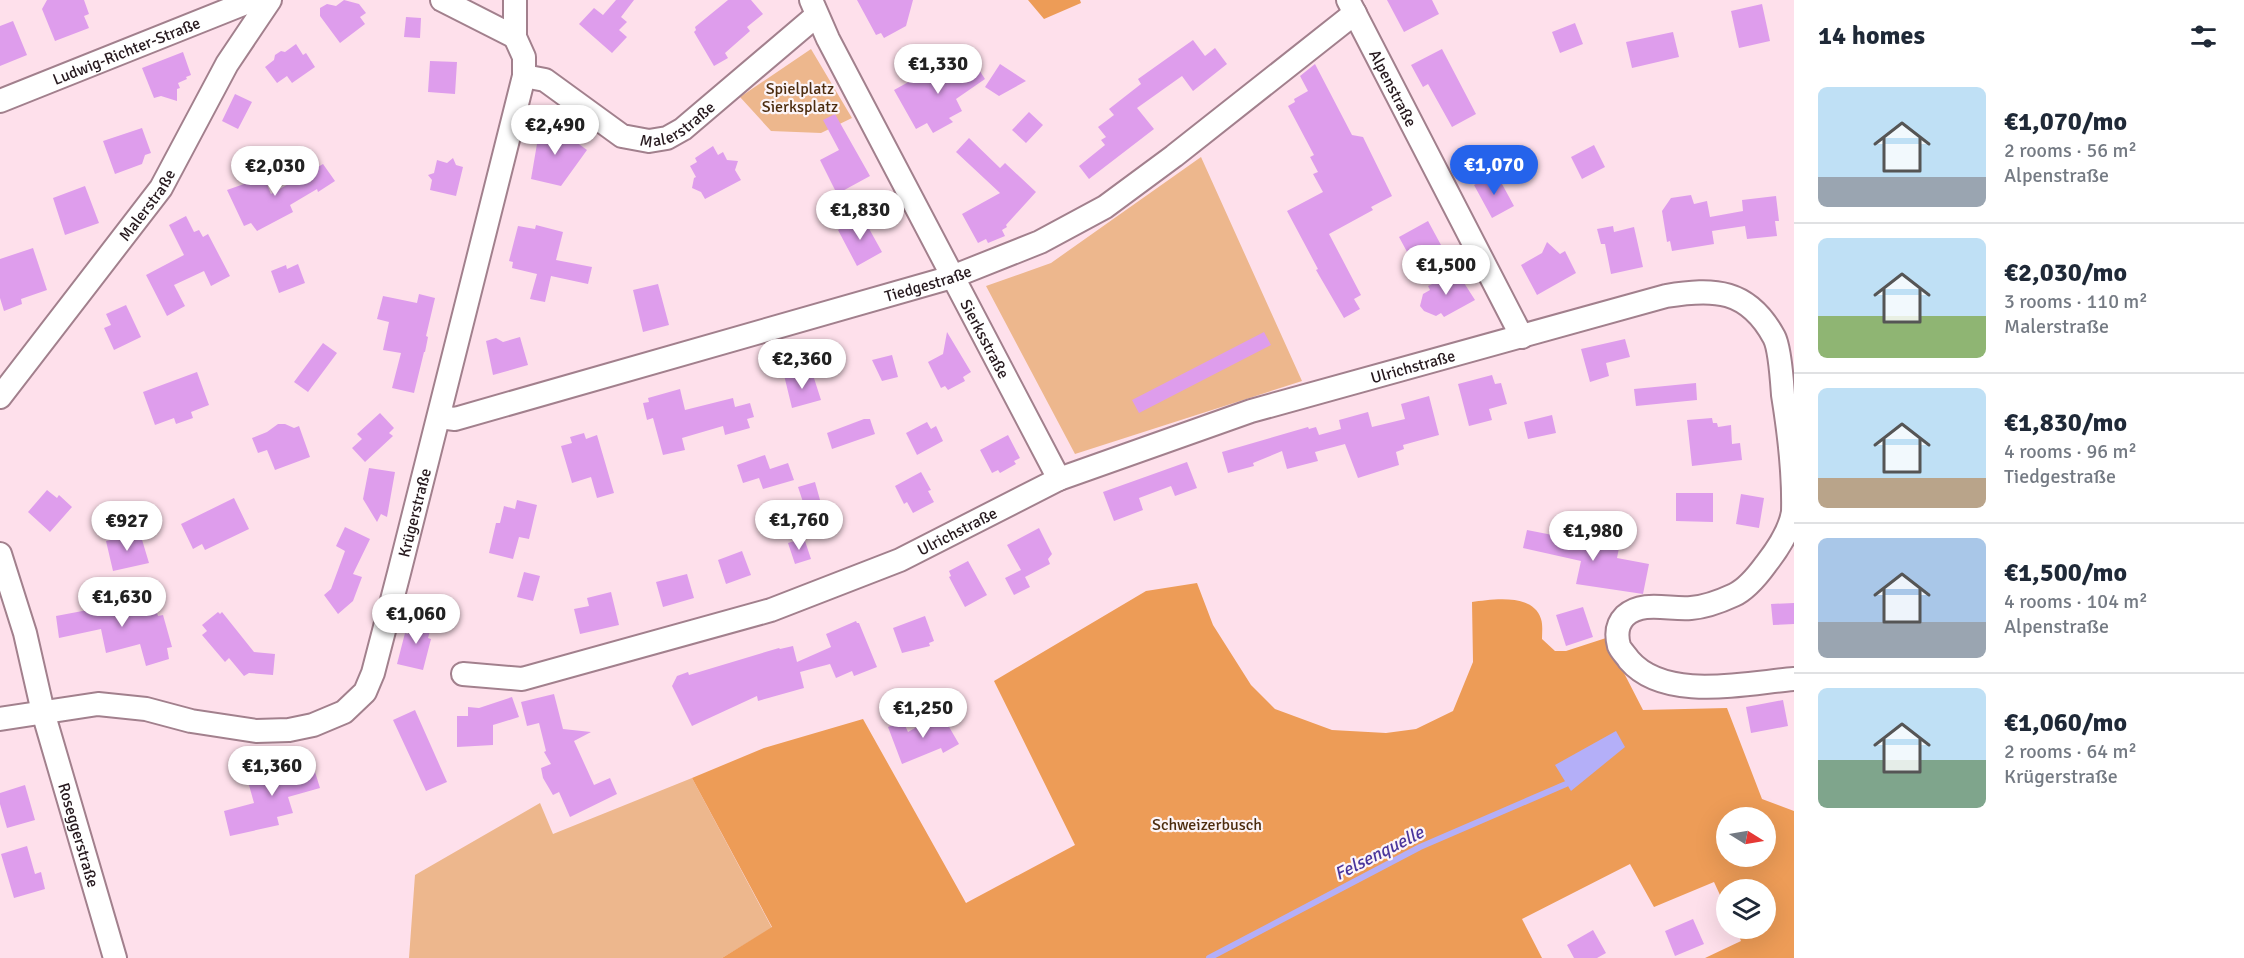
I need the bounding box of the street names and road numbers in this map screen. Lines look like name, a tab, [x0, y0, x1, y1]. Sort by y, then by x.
street label: Ludwig-Richter-Straße	[50, 13, 203, 90]
street label: Alpenstraße	[1364, 46, 1421, 130]
street label: Malerstraße	[638, 97, 719, 153]
street label: Malerstraße	[115, 166, 180, 245]
street label: Tiedgestraße	[882, 261, 975, 307]
street label: Sierksstraße	[955, 296, 1013, 382]
street label: Ulrichstraße	[1369, 346, 1458, 388]
street label: Krügerstraße	[394, 466, 436, 560]
street label: Ulrichstraße	[914, 503, 1001, 560]
street label: Roseggerstraße	[53, 781, 103, 890]

